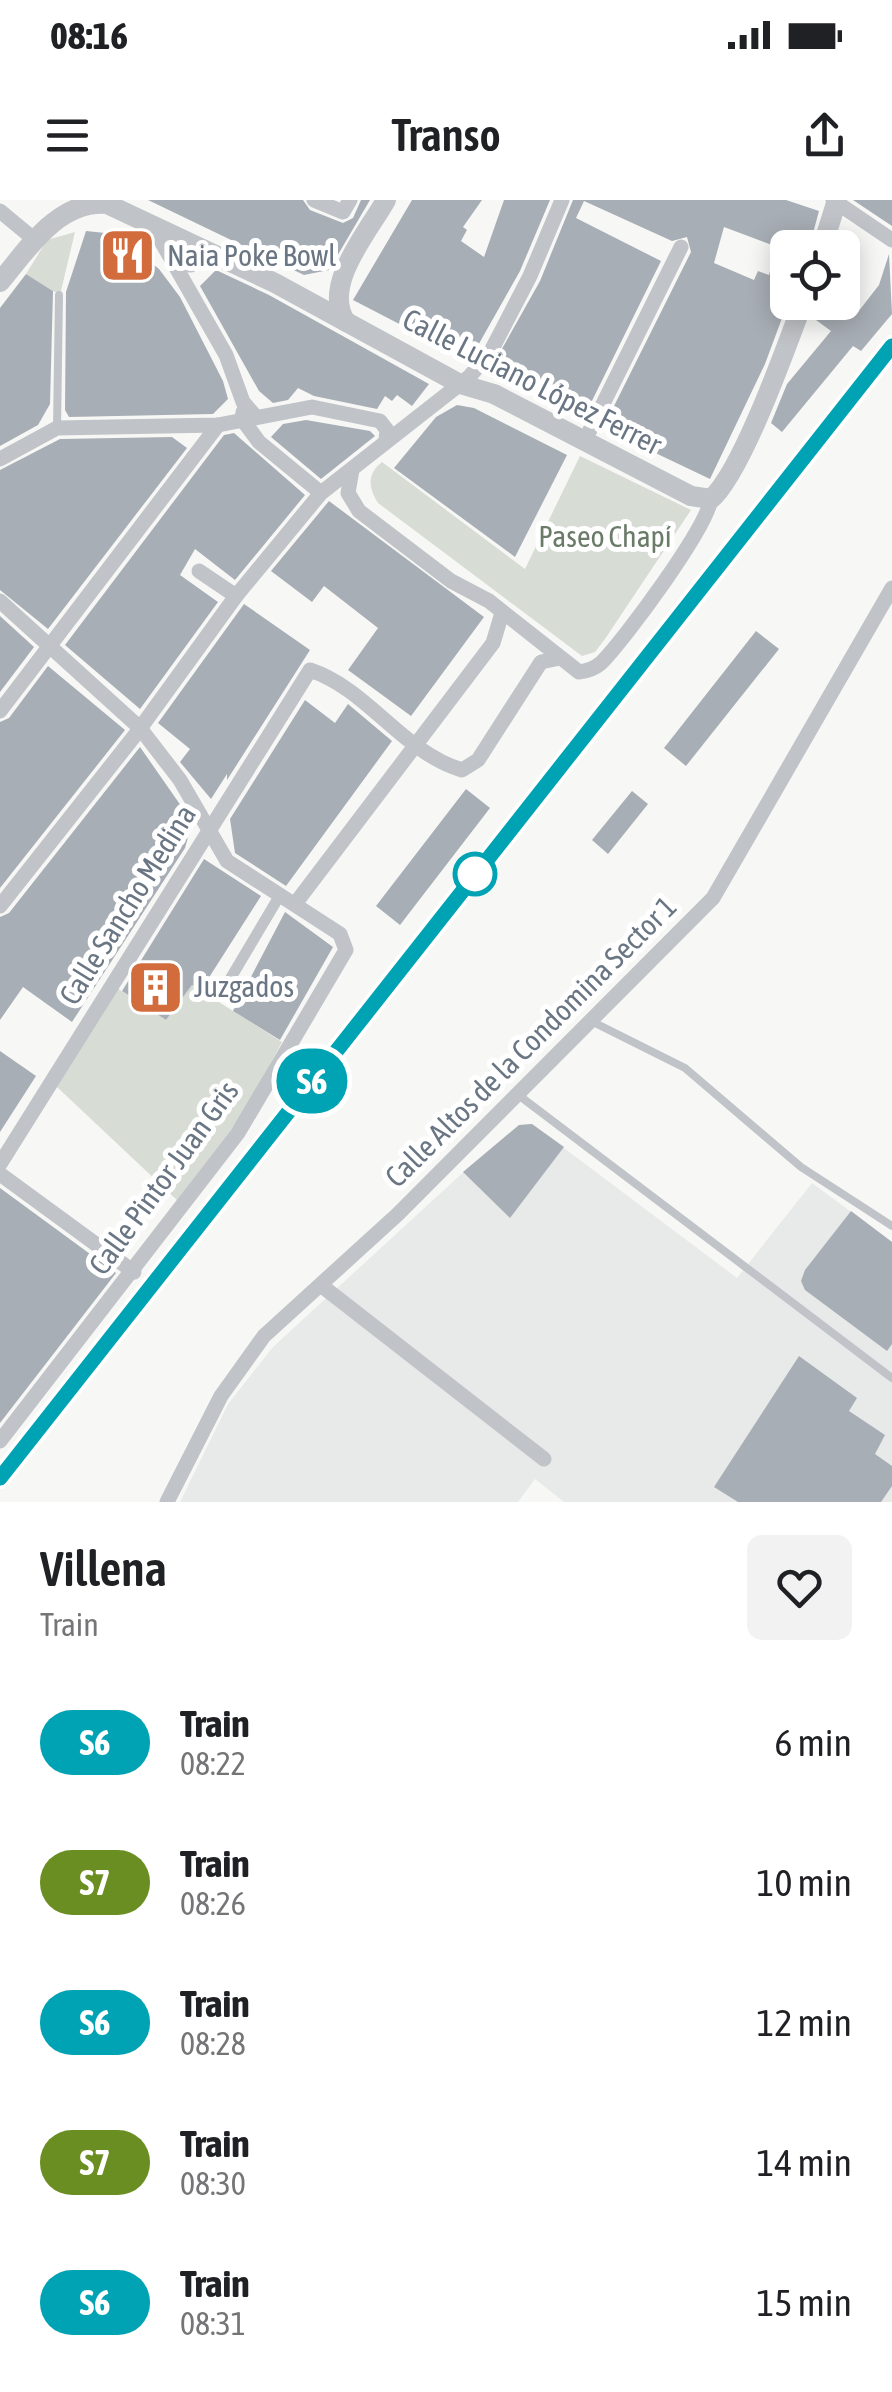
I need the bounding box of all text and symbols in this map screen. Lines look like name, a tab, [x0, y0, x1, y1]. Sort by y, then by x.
text: 08:16	[50, 14, 128, 57]
icon: menu	[40, 108, 95, 163]
icon: share	[797, 108, 852, 163]
text: Transo	[391, 109, 501, 161]
restaurant icon: Naia Poke Bowl	[98, 226, 158, 286]
map controls	[770, 230, 860, 320]
button: locate	[770, 230, 860, 320]
place label: Naia Poke Bowl	[167, 238, 336, 272]
street label: Calle Luciano López Ferrer	[398, 301, 668, 462]
park label: Paseo Chapí	[538, 519, 672, 553]
street label: Calle Sancho Medina	[52, 798, 202, 1011]
unlabelled marker	[454, 853, 496, 895]
street label: Calle Altos de la Condomina Sector 1	[378, 889, 683, 1194]
building icon: Juzgados	[125, 957, 185, 1017]
place label: Juzgados	[194, 969, 294, 1003]
line badge: S6	[267, 1048, 357, 1114]
text: S6	[296, 1061, 328, 1101]
street label: Calle Pintor Juan Gris	[82, 1074, 245, 1281]
button: heart	[747, 1535, 852, 1640]
text: Villena	[40, 1541, 167, 1596]
text: Train	[40, 1606, 99, 1643]
text: Train	[180, 1702, 250, 1745]
text: 6 min	[774, 1721, 852, 1764]
text: S6	[79, 1722, 111, 1762]
text: 08:22	[180, 1745, 246, 1782]
text: Train	[180, 1842, 250, 1885]
text: 10 min	[757, 1861, 852, 1904]
text: S7	[79, 1862, 111, 1902]
text: 08:26	[180, 1885, 246, 1922]
text: Train	[180, 1982, 250, 2025]
text: 12 min	[757, 2001, 852, 2044]
text: S6	[79, 2002, 111, 2042]
text: 08:28	[180, 2025, 246, 2062]
text: Train	[180, 2122, 250, 2165]
text: 14 min	[757, 2141, 852, 2184]
text: S7	[79, 2142, 111, 2182]
text: 08:30	[180, 2165, 246, 2202]
text: Train	[180, 2262, 250, 2305]
text: 15 min	[757, 2281, 852, 2324]
text: S6	[79, 2282, 111, 2322]
text: 08:31	[180, 2305, 246, 2342]

